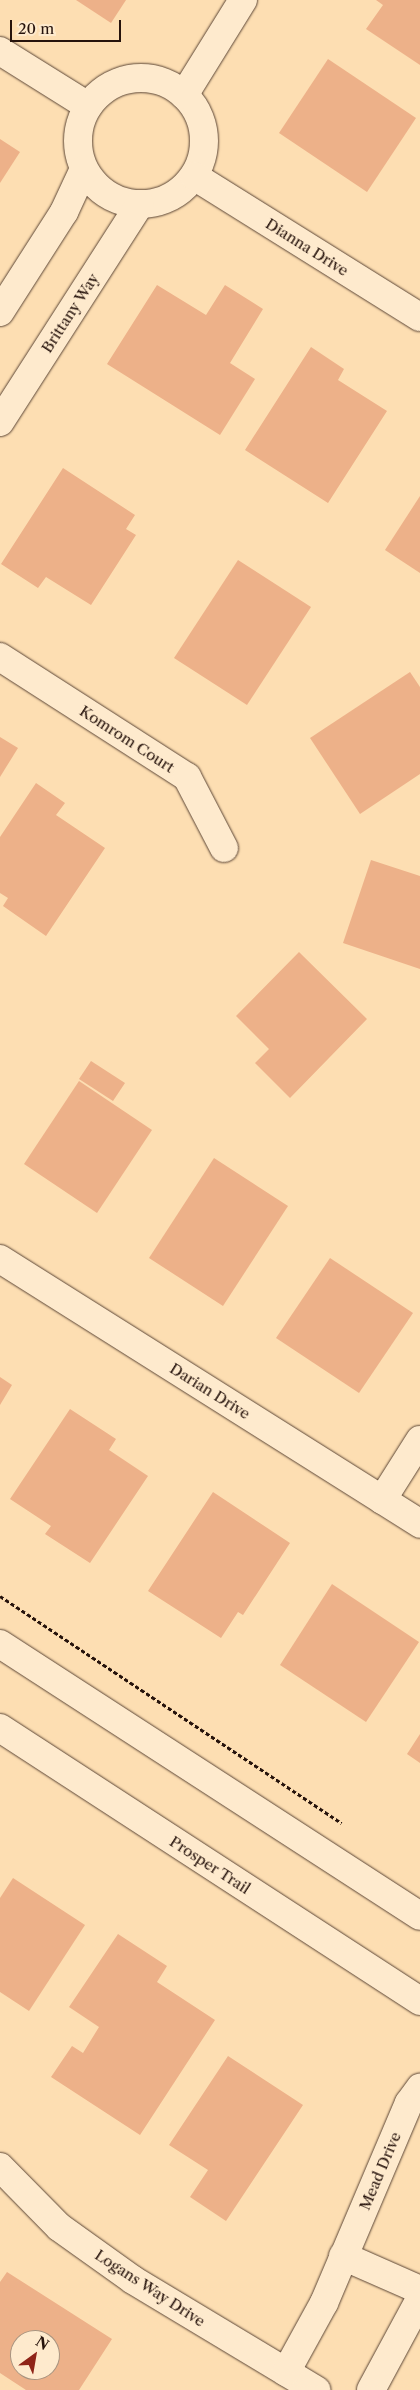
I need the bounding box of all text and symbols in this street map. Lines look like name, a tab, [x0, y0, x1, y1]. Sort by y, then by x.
scale bar	[12, 10, 124, 42]
text: 20 m	[18, 19, 54, 38]
street label: Dianna Drive	[262, 214, 352, 280]
street label: Brittany Way	[37, 269, 103, 357]
street label: Komrom Court	[76, 702, 178, 776]
street label: Darian Drive	[167, 1359, 253, 1423]
street label: Prosper Trail	[166, 1832, 254, 1898]
street label: Mead Drive	[355, 2129, 405, 2213]
street label: Logans Way Drive	[91, 2245, 209, 2331]
north arrow	[10, 2330, 60, 2380]
text: N	[32, 2332, 52, 2354]

